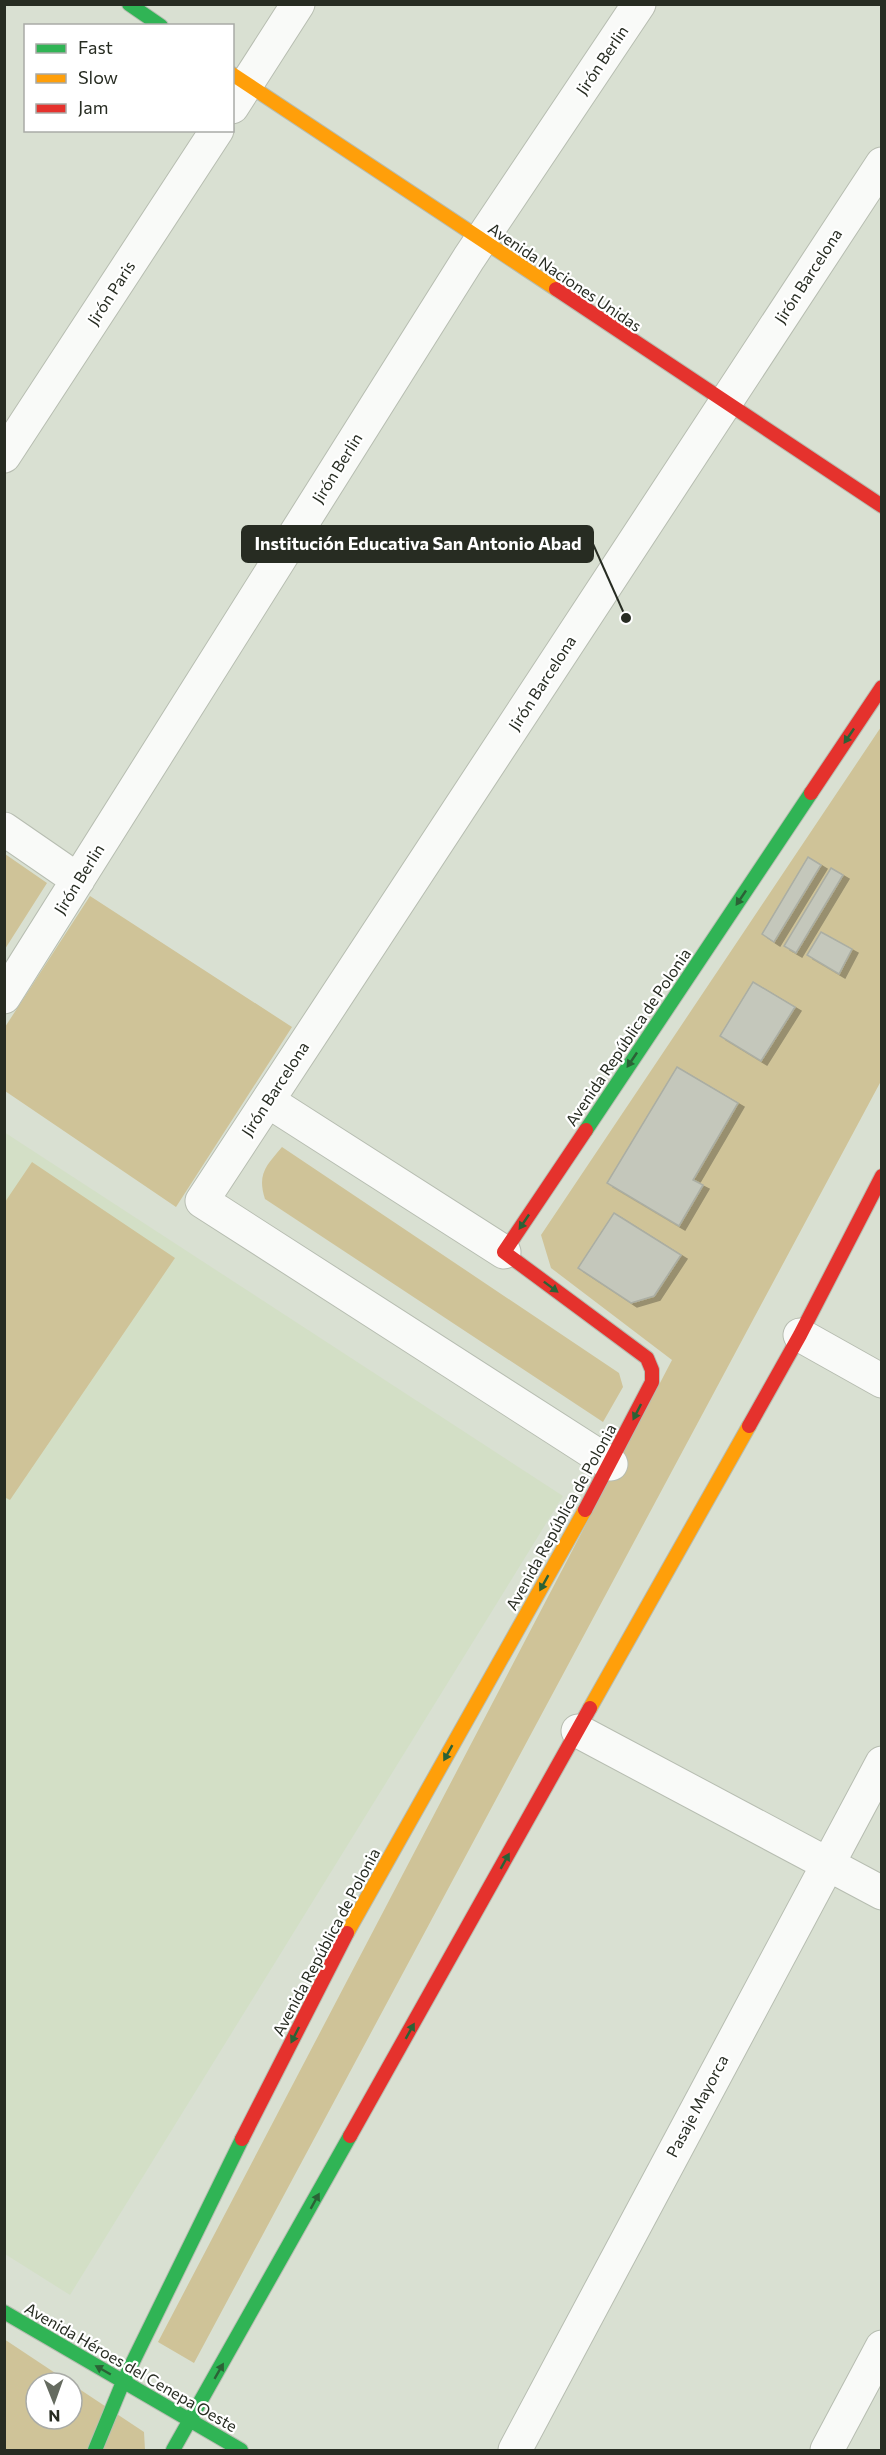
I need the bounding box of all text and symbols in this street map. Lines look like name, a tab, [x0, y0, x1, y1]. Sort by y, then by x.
street label: Jirón Berlin	[572, 22, 632, 98]
legend	[24, 24, 234, 132]
text: Fast	[78, 36, 113, 58]
text: Slow	[78, 66, 118, 88]
text: Jam	[78, 96, 108, 118]
street label: Avenida Naciones Unidas	[485, 218, 645, 335]
street label: Jirón Barcelona	[770, 225, 845, 327]
street label: Jirón Paris	[83, 257, 138, 328]
street label: Jirón Berlin	[308, 429, 366, 506]
callout: Institución Educativa San Antonio Abad	[242, 526, 593, 562]
text: Institución Educativa San Antonio Abad	[254, 532, 582, 554]
street label: Jirón Barcelona	[504, 632, 579, 734]
one-way arrow	[844, 728, 855, 744]
street label: Jirón Berlin	[50, 840, 108, 917]
one-way arrow	[735, 890, 746, 906]
street label: Avenida República de Polonia	[561, 944, 694, 1129]
street label: Jirón Barcelona	[237, 1038, 312, 1140]
one-way arrow	[627, 1052, 638, 1068]
one-way arrow	[518, 1214, 530, 1230]
one-way arrow	[543, 1280, 559, 1293]
one-way arrow	[632, 1404, 642, 1421]
street label: Avenida República de Polonia	[501, 1420, 620, 1613]
one-way arrow	[539, 1575, 549, 1592]
one-way arrow	[443, 1745, 453, 1762]
street label: Avenida República de Polonia	[268, 1845, 383, 2039]
one-way arrow	[500, 1852, 510, 1869]
one-way arrow	[405, 2022, 415, 2039]
one-way arrow	[290, 2027, 300, 2044]
street label: Pasaje Mayorca	[662, 2051, 731, 2160]
one-way arrow	[310, 2192, 320, 2209]
street label: Avenida Héroes del Cenepa Oeste	[22, 2298, 241, 2435]
one-way arrow	[214, 2363, 225, 2379]
one-way arrow	[95, 2365, 111, 2376]
north arrow	[24, 2371, 84, 2431]
text: N	[48, 2407, 60, 2426]

